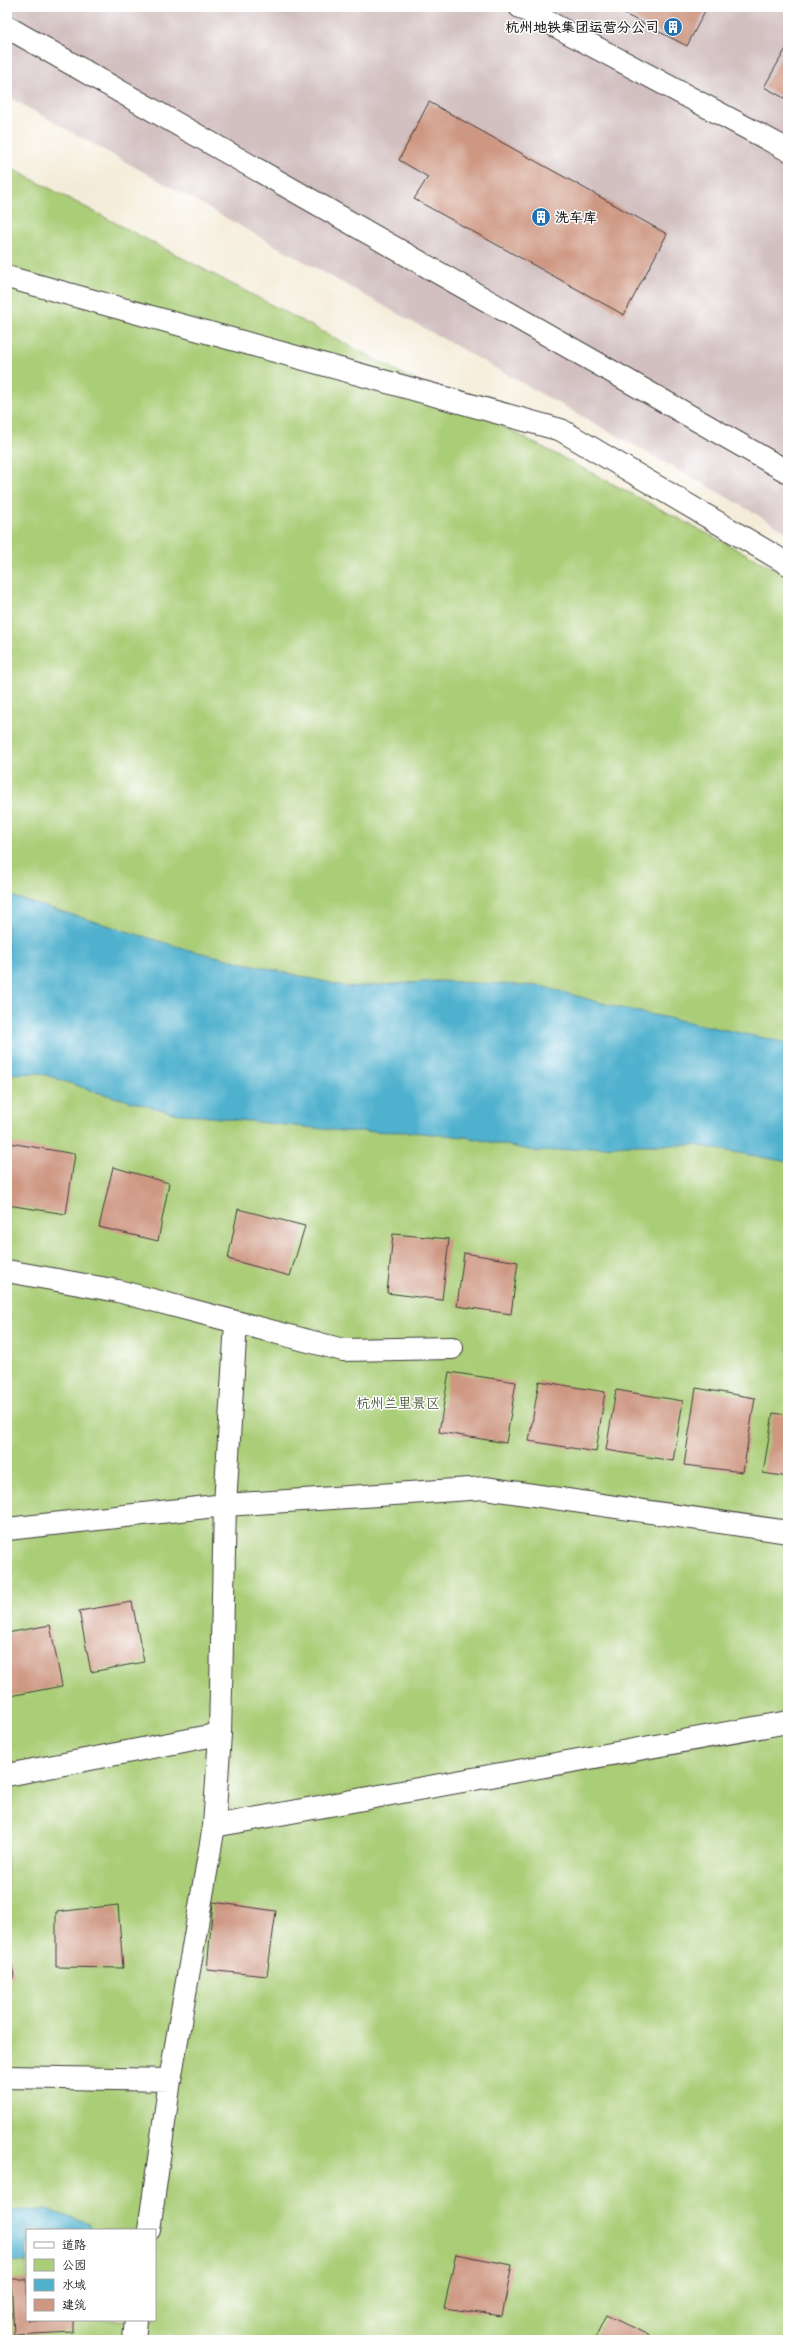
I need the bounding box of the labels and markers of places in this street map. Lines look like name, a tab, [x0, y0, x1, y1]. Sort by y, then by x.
building icon: 杭州地铁集团运营分公司	[662, 16, 684, 38]
place label: 杭州地铁集团运营分公司	[505, 18, 659, 39]
building icon: 洗车库	[530, 206, 552, 228]
place label: 洗车库	[555, 208, 597, 229]

